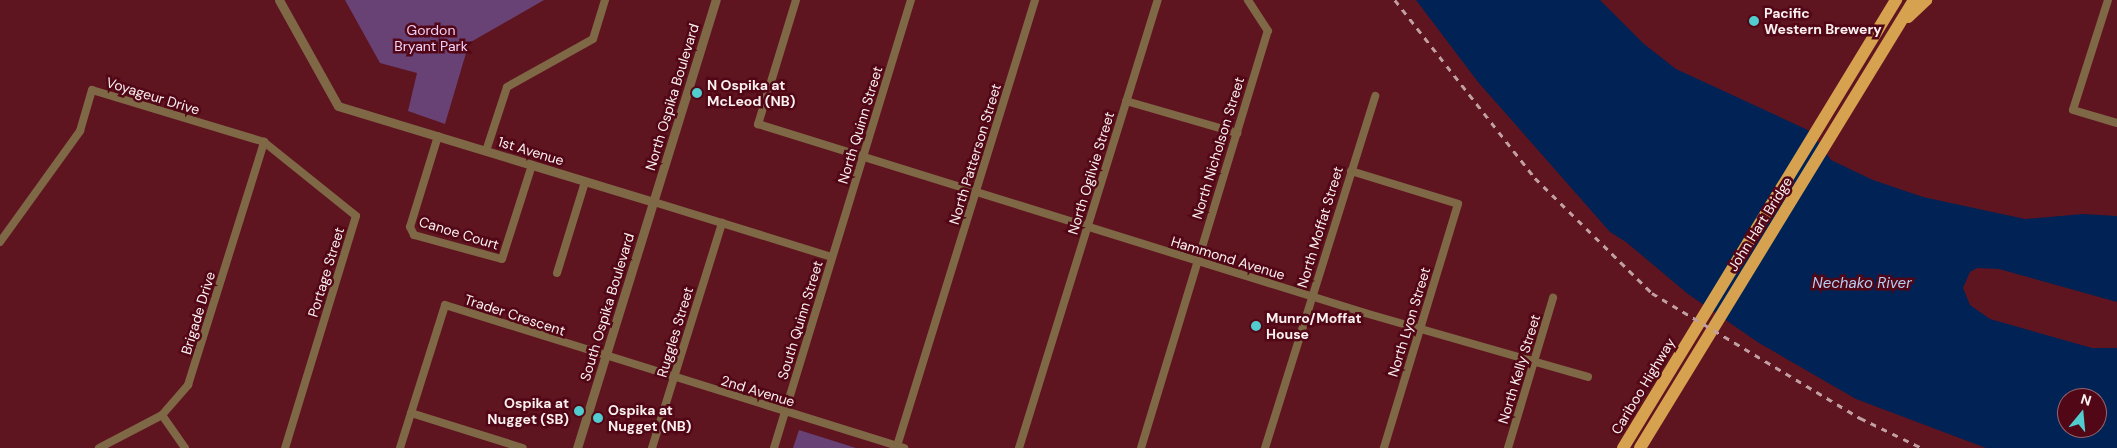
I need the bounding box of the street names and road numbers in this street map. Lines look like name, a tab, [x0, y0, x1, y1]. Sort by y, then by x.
street label: North Ospika Boulevard	[642, 22, 702, 172]
street label: North Quinn Street	[834, 64, 886, 186]
street label: Voyageur Drive	[104, 74, 202, 118]
street label: North Nicholson Street	[1188, 75, 1248, 221]
street label: North Patterson Street	[946, 82, 1004, 226]
street label: North Ogilvie Street	[1064, 110, 1118, 236]
street label: 1st Avenue	[496, 133, 566, 169]
street label: North Moffat Street	[1294, 164, 1346, 290]
street label: John Hart Bridge	[1724, 174, 1796, 274]
street label: Canoe Court	[417, 213, 501, 253]
street label: Portage Street	[304, 225, 348, 319]
street label: South Ospika Boulevard	[576, 231, 638, 383]
street label: Hammond Avenue	[1169, 233, 1287, 283]
street label: South Quinn Street	[774, 259, 826, 381]
street label: North Lyon Street	[1384, 265, 1434, 379]
street label: Brigade Drive	[177, 269, 219, 357]
street label: Ruggles Street	[653, 285, 697, 379]
street label: Trader Crescent	[463, 291, 567, 339]
street label: North Kelly Street	[1494, 312, 1544, 426]
street label: Cariboo Highway	[1608, 335, 1678, 437]
street label: 2nd Avenue	[719, 372, 797, 410]

